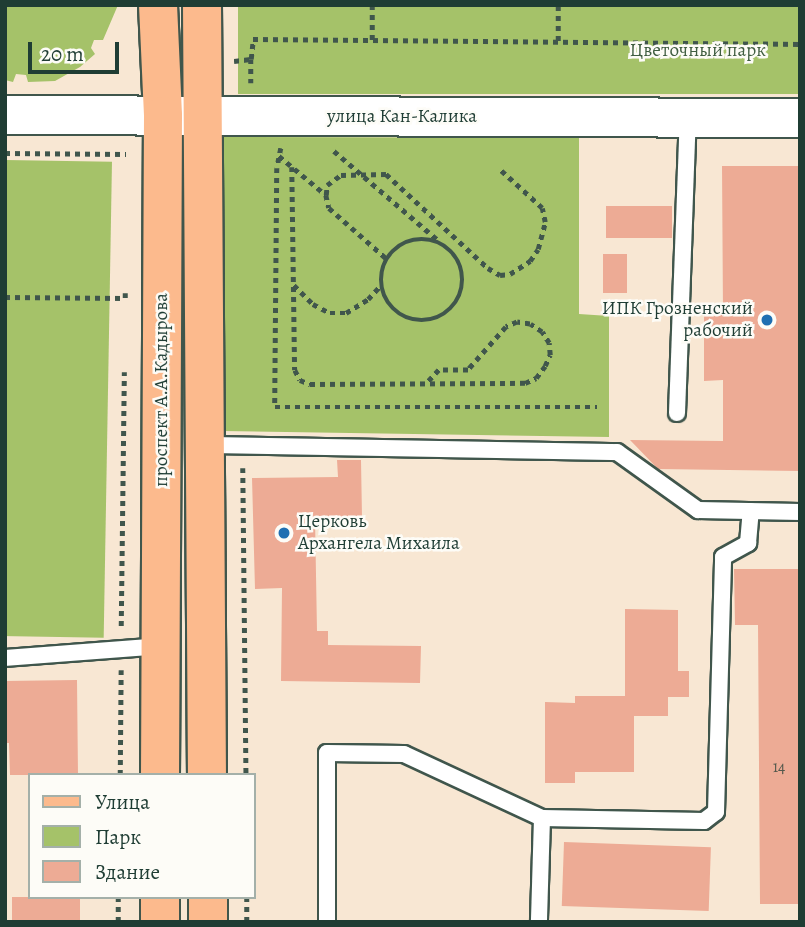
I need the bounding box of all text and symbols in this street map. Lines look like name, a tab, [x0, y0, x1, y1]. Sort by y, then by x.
scale bar	[32, 28, 122, 72]
text: 20 m	[41, 40, 84, 68]
park label: Цветочный парк	[630, 40, 766, 62]
street label: улица Кан-Калика	[327, 106, 477, 128]
street label: проспект А.А.Кадырова	[151, 293, 173, 487]
place label: ИПК Грозненский рабочий	[602, 298, 753, 342]
marker: ИПК Грозненский рабочий	[759, 312, 775, 328]
place label: Церковь Архангела Михаила	[298, 511, 460, 555]
marker: Церковь Архангела Михаила	[276, 525, 292, 541]
house number: 14	[773, 757, 785, 777]
legend	[28, 773, 256, 899]
text: Улица	[95, 788, 150, 816]
text: Парк	[95, 823, 141, 851]
text: Здание	[95, 858, 160, 886]

